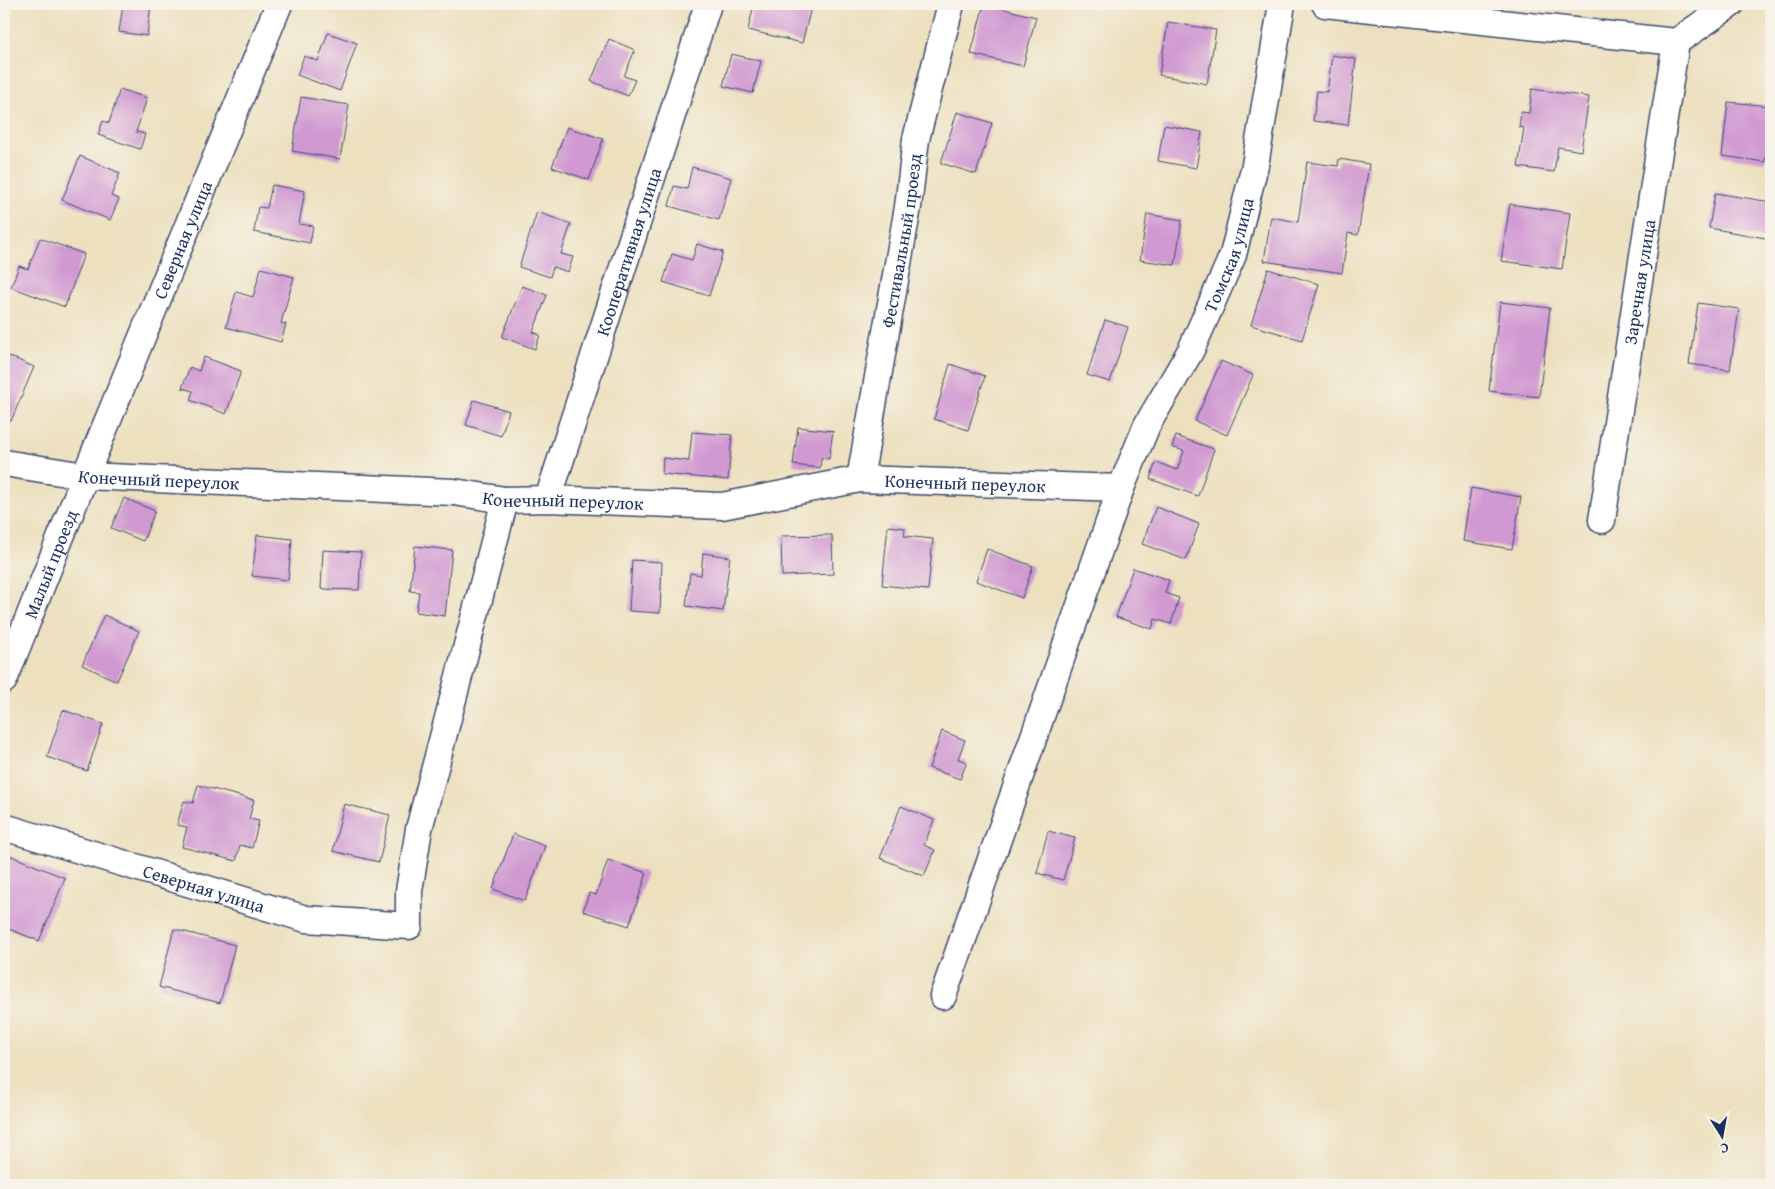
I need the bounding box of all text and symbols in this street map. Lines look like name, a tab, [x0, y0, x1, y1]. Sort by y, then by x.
street label: Фестивальный проезд	[873, 152, 928, 330]
street label: Кооперативная улица	[588, 164, 668, 339]
street label: Северная улица	[146, 176, 219, 303]
street label: Томская улица	[1196, 194, 1260, 316]
street label: Заречная улица	[1616, 217, 1662, 346]
street label: Конечный переулок	[76, 462, 240, 496]
street label: Конечный переулок	[884, 466, 1047, 499]
street label: Конечный переулок	[481, 483, 645, 516]
street label: Малый проезд	[16, 505, 84, 622]
street label: Северная улица	[140, 857, 269, 919]
north arrow	[1698, 1112, 1748, 1162]
text: С	[1719, 1138, 1730, 1159]

